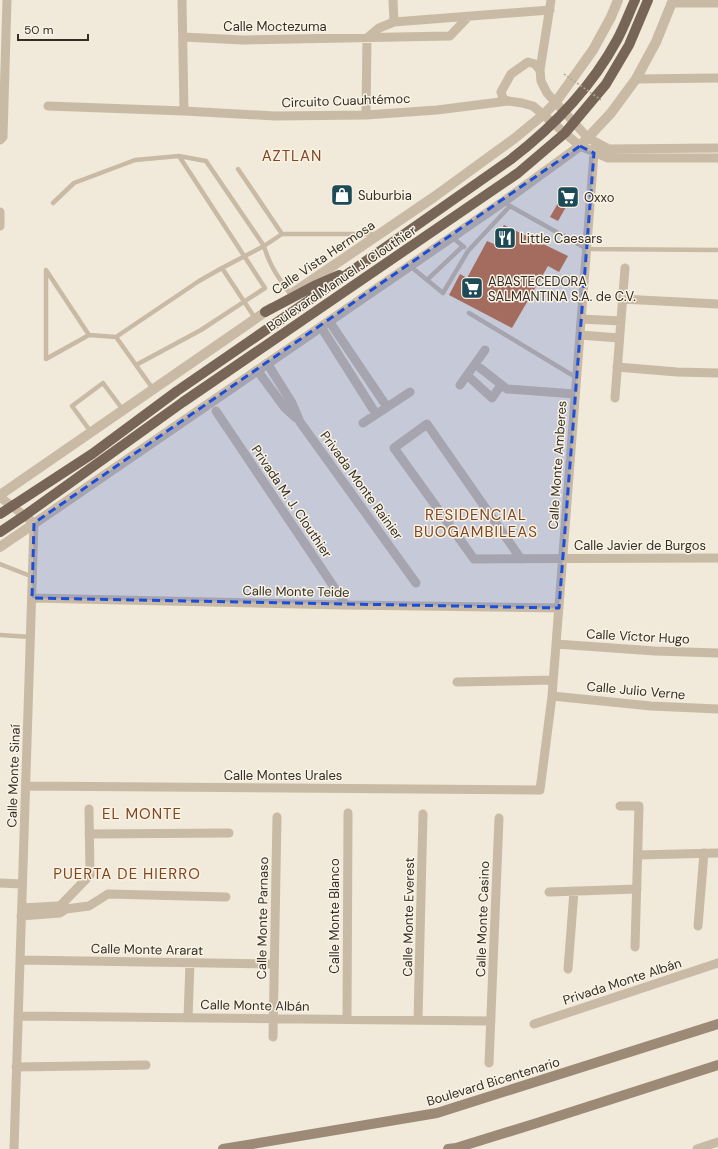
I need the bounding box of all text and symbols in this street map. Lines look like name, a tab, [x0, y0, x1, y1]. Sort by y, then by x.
scale bar	[18, 16, 88, 42]
street label: Calle Moctezuma	[223, 18, 327, 35]
text: 50 m	[24, 22, 53, 38]
street label: Circuito Cuauhtémoc	[281, 90, 411, 111]
district label: AZTLAN	[262, 146, 322, 166]
shop icon: Suburbia	[329, 182, 355, 208]
supermarket icon: Oxxo	[555, 184, 581, 210]
place label: Suburbia	[358, 187, 412, 204]
place label: Oxxo	[584, 189, 615, 206]
street label: Calle Vista Hermosa	[269, 217, 378, 298]
street label: Boulevard Manuel J. Clouthier	[263, 222, 420, 335]
restaurant icon: Little Caesars	[492, 225, 518, 251]
place label: Little Caesars	[520, 230, 603, 247]
place label: ABASTECEDORA SALMANTINA S.A. de C.V.	[488, 273, 636, 305]
supermarket icon: ABASTECEDORA SALMANTINA S.A. de C.V.	[459, 275, 485, 301]
street label: Calle Monte Amberes	[545, 400, 570, 530]
street label: Privada Monte Rainier	[316, 428, 407, 543]
street label: Privada M. J. Clouthier	[248, 442, 336, 561]
district label: RESIDENCIAL BUOGAMBILEAS	[414, 505, 538, 542]
street label: Calle Javier de Burgos	[574, 537, 706, 554]
street label: Calle Monte Teide	[242, 582, 350, 601]
street label: Calle Víctor Hugo	[586, 625, 691, 648]
street label: Calle Julio Verne	[586, 678, 686, 703]
street label: Calle Monte Sinaí	[3, 724, 24, 828]
street label: Calle Montes Urales	[224, 767, 342, 784]
district label: EL MONTE	[102, 804, 182, 824]
street label: Calle Monte Parnaso	[253, 856, 272, 980]
street label: Calle Monte Everest	[399, 857, 418, 977]
street label: Calle Monte Blanco	[326, 858, 343, 974]
street label: Calle Monte Casino	[472, 860, 493, 977]
district label: PUERTA DE HIERRO	[53, 864, 201, 884]
street label: Calle Monte Ararat	[91, 940, 203, 959]
street label: Privada Monte Albán	[561, 954, 684, 1009]
street label: Calle Monte Albán	[200, 996, 310, 1015]
street label: Boulevard Bicentenario	[424, 1053, 562, 1110]

